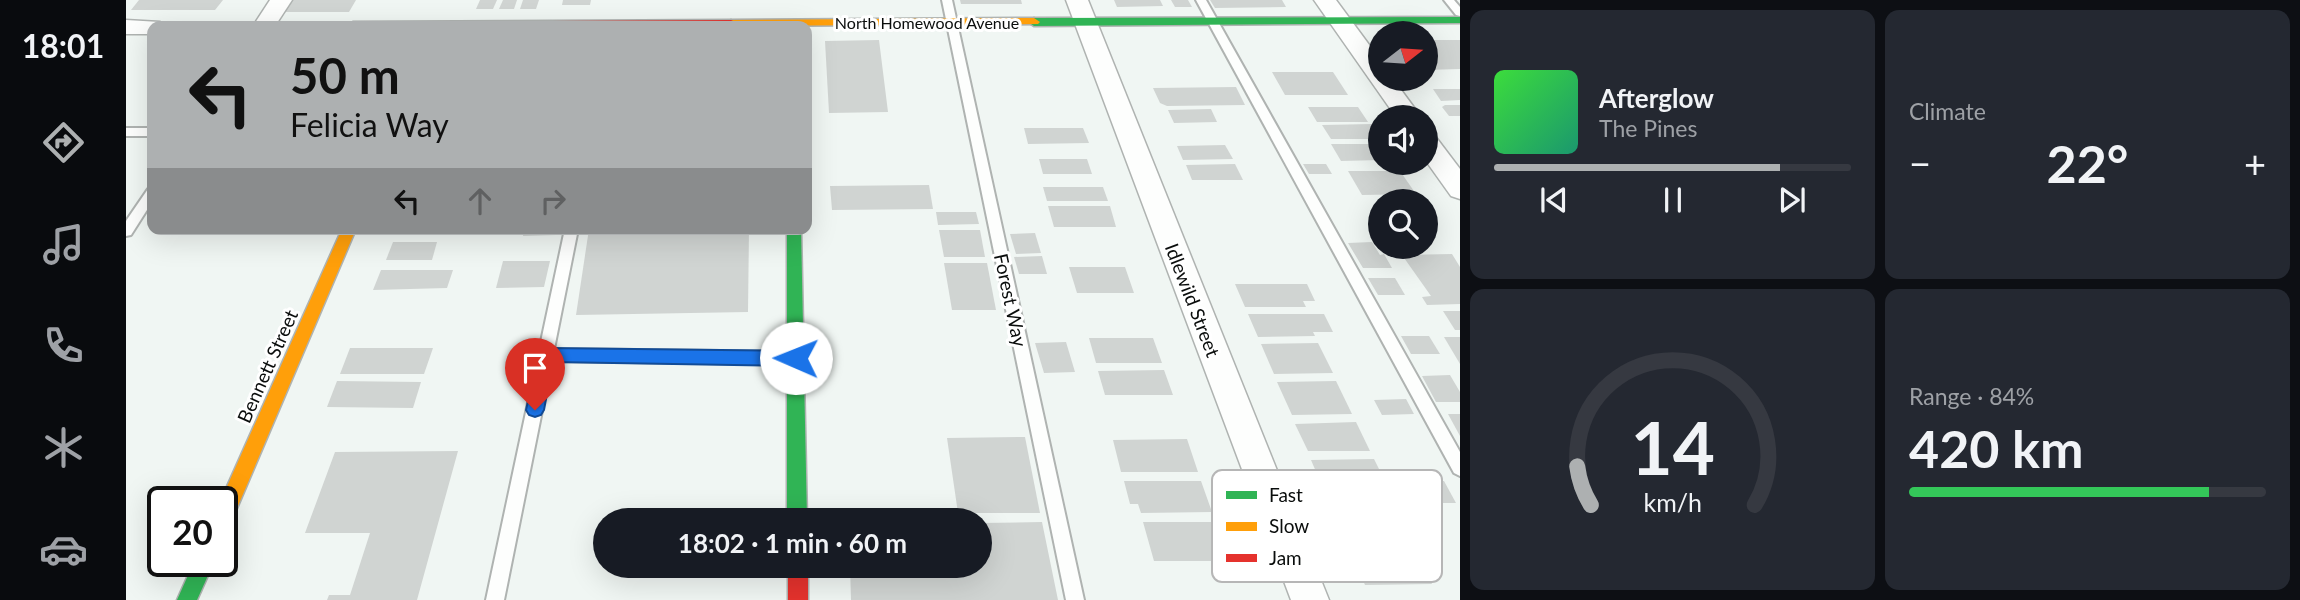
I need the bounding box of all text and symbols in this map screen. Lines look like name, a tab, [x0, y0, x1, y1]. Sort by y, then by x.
street label: North Homewood Avenue	[835, 13, 1019, 32]
north arrow	[1368, 21, 1438, 91]
map controls	[1368, 21, 1438, 259]
text: 18:01	[22, 26, 104, 65]
text: 50 m	[290, 46, 400, 104]
icon: left	[175, 49, 266, 140]
text: Afterglow	[1599, 82, 1714, 114]
text: Climate	[1909, 97, 1986, 125]
text: Felicia Way	[290, 105, 449, 144]
button: sound	[1368, 105, 1438, 175]
text: The Pines	[1599, 114, 1697, 142]
icon: directions	[39, 118, 88, 167]
text: 22°	[2047, 132, 2128, 194]
text: −	[1909, 140, 1931, 186]
text: +	[2244, 140, 2266, 186]
icon: previous	[1535, 181, 1573, 219]
icon: pause	[1654, 181, 1692, 219]
icon: next	[1773, 181, 1811, 219]
icon: left	[388, 182, 426, 220]
icon: ahead	[461, 182, 499, 220]
icon: right	[534, 182, 572, 220]
button: search	[1368, 189, 1438, 259]
icon: music	[39, 220, 88, 269]
street label: Idlewild Street	[1161, 240, 1225, 360]
street label: Forest Way	[990, 251, 1032, 349]
street label: Bennett Street	[232, 306, 302, 426]
icon: phone	[39, 321, 88, 370]
position arrow	[759, 321, 833, 395]
pin	[505, 338, 565, 410]
icon: arrive	[516, 349, 554, 387]
text: Range · 84%	[1909, 382, 2034, 410]
text: 14	[1630, 404, 1715, 492]
text: 420 km	[1909, 417, 2083, 479]
icon: climate	[39, 423, 88, 472]
legend	[1212, 470, 1442, 582]
text: Fast	[1269, 483, 1303, 506]
speed limit sign: 20	[147, 486, 238, 577]
text: km/h	[1643, 487, 1702, 517]
text: Slow	[1269, 514, 1309, 537]
icon: car	[39, 525, 88, 574]
text: 18:02 · 1 min · 60 m	[678, 527, 907, 559]
text: Jam	[1269, 546, 1302, 569]

